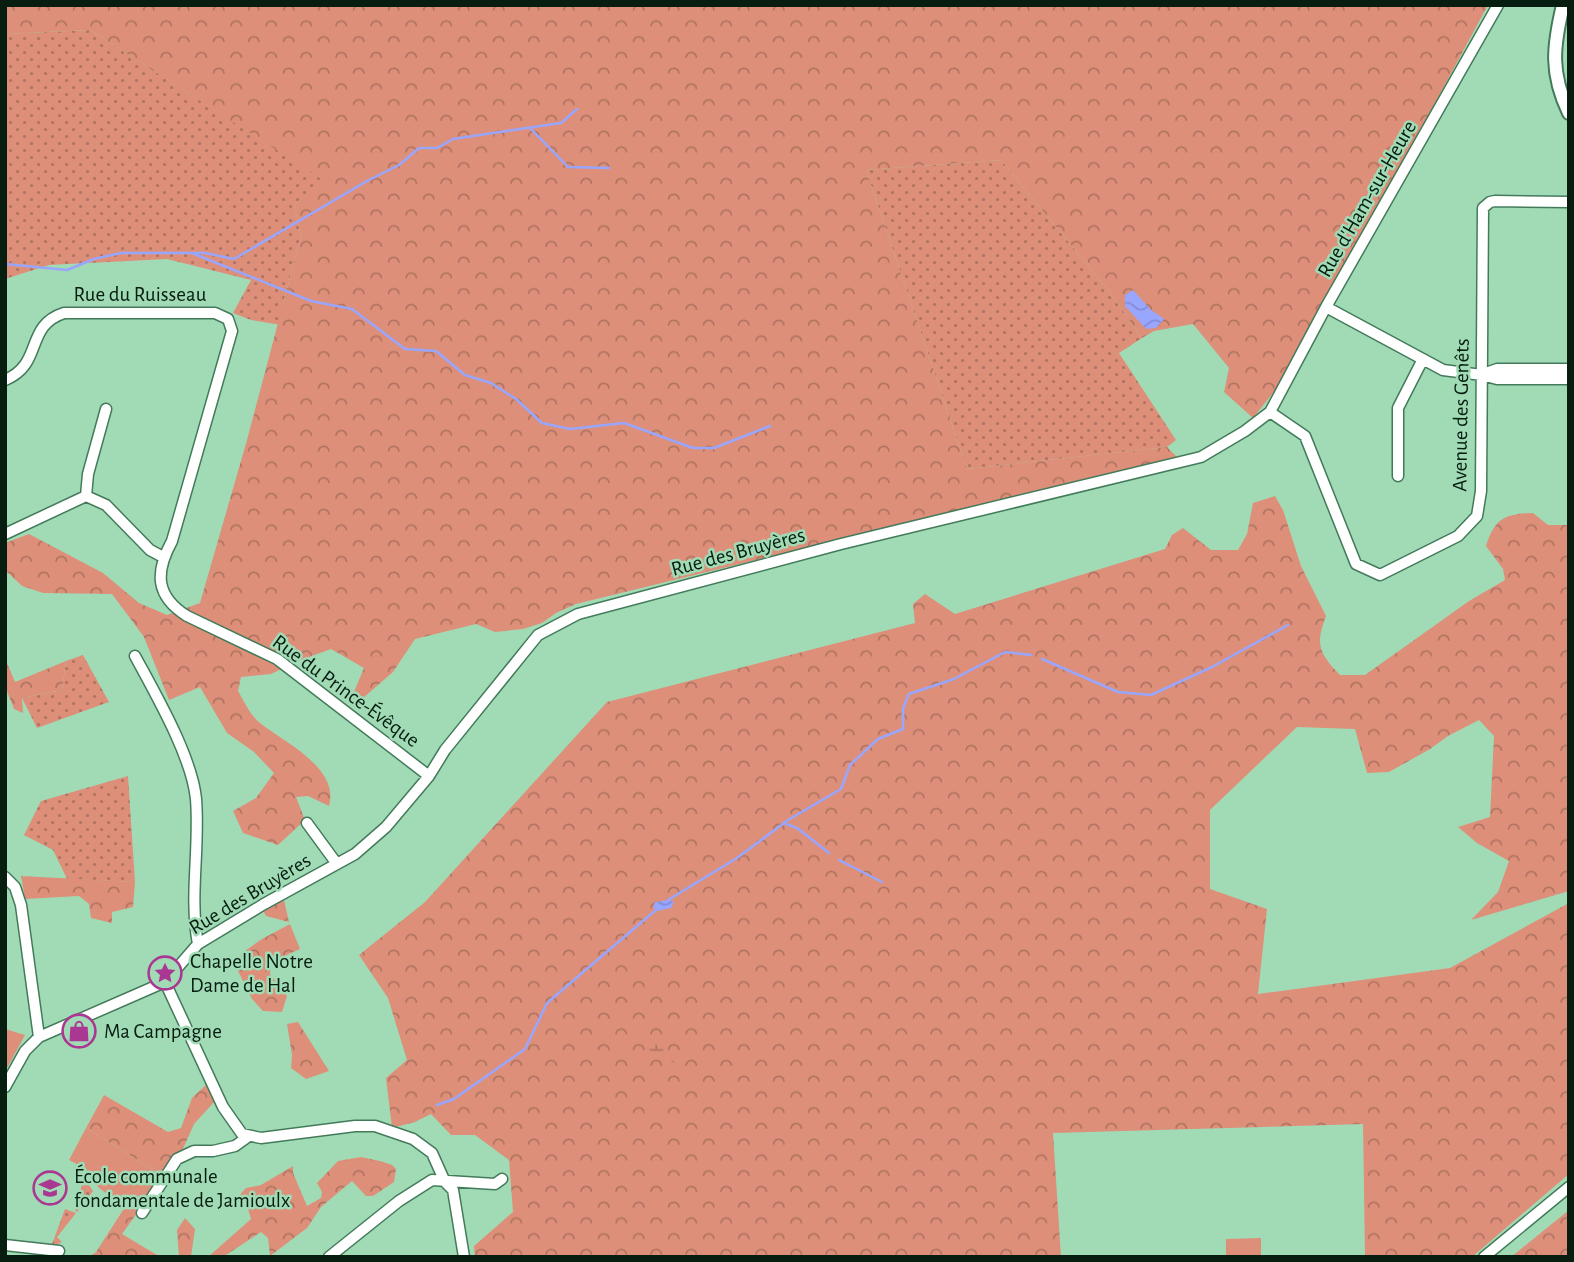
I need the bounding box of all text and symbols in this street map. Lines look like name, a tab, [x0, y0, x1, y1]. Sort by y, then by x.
street label: Rue d'Ham-sur-Heure	[1314, 117, 1420, 281]
street label: Rue du Ruisseau	[74, 284, 207, 305]
street label: Avenue des Genêts	[1449, 338, 1473, 492]
street label: Rue des Bruyères	[669, 524, 807, 580]
street label: Rue du Prince-Évêque	[269, 629, 424, 751]
street label: Rue des Bruyères	[186, 850, 314, 938]
place label: Chapelle Notre Dame de Hal	[190, 951, 313, 996]
place icon: Chapelle Notre Dame de Hal	[146, 954, 184, 992]
shop icon: Ma Campagne	[60, 1012, 98, 1050]
place label: Ma Campagne	[104, 1021, 222, 1042]
place label: École communale fondamentale de Jamioulx	[74, 1164, 290, 1211]
school or university icon: École communale fondamentale de Jamioulx	[31, 1169, 69, 1207]

